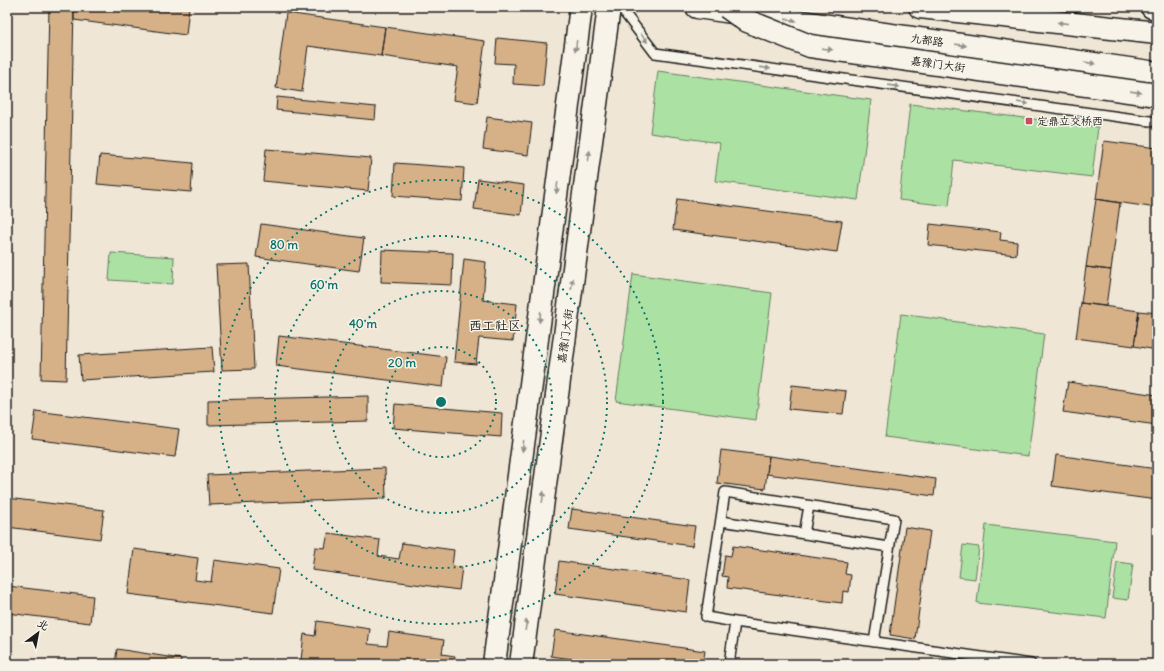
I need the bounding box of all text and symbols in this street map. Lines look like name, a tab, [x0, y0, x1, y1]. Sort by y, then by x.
one-way arrow	[785, 17, 797, 23]
one-way arrow	[1057, 20, 1069, 26]
street label: 九都路	[910, 31, 944, 49]
one-way arrow	[639, 33, 648, 44]
one-way arrow	[573, 40, 579, 52]
one-way arrow	[955, 42, 967, 48]
one-way arrow	[821, 46, 833, 52]
street label: 嘉豫门大街	[910, 53, 967, 75]
one-way arrow	[1084, 60, 1096, 66]
one-way arrow	[759, 65, 771, 71]
one-way arrow	[888, 83, 900, 89]
one-way arrow	[1130, 89, 1142, 95]
one-way arrow	[1017, 100, 1029, 107]
place label: 定鼎立交桥西	[1037, 114, 1103, 128]
marker: 定鼎立交桥西	[1024, 116, 1034, 126]
one-way arrow	[586, 150, 592, 162]
one-way arrow	[554, 182, 560, 195]
text: 80 m	[270, 237, 299, 252]
text: 60 m	[310, 277, 339, 292]
one-way arrow	[569, 278, 575, 290]
street label: 嘉豫门大街	[554, 307, 576, 364]
one-way arrow	[537, 311, 543, 323]
text: 40 m	[349, 316, 378, 331]
district label: 西工社区	[469, 317, 521, 334]
text: 20 m	[388, 355, 416, 370]
centre of rings	[434, 395, 448, 409]
one-way arrow	[520, 440, 526, 452]
one-way arrow	[540, 490, 546, 503]
north arrow	[18, 613, 58, 653]
text: 北	[35, 616, 52, 633]
one-way arrow	[523, 619, 529, 631]

